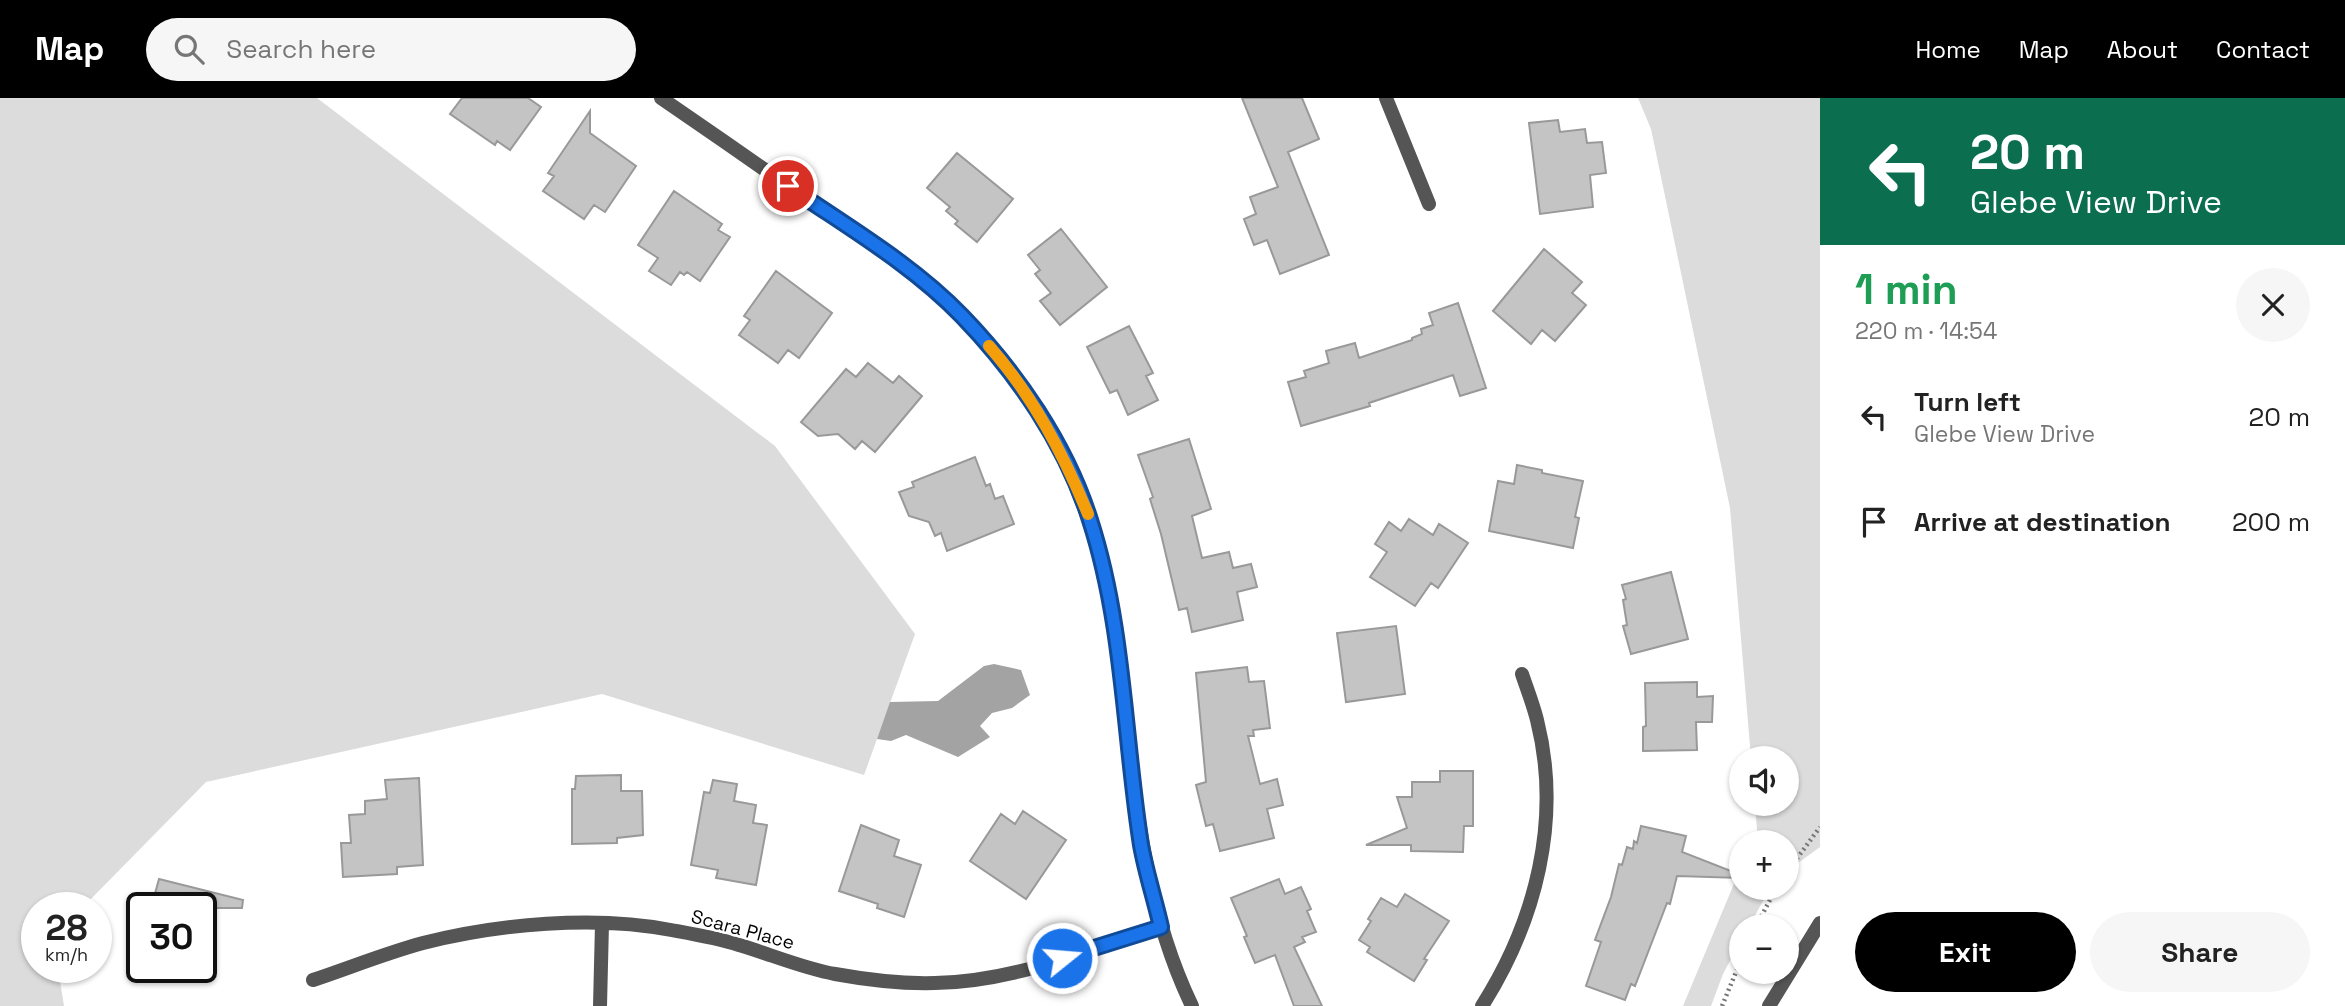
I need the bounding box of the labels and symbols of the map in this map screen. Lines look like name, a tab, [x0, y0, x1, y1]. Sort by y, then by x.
pin	[758, 156, 818, 216]
speed limit sign: 30	[126, 892, 217, 983]
street label: Scara Place	[688, 904, 797, 955]
position arrow	[1025, 921, 1099, 995]

